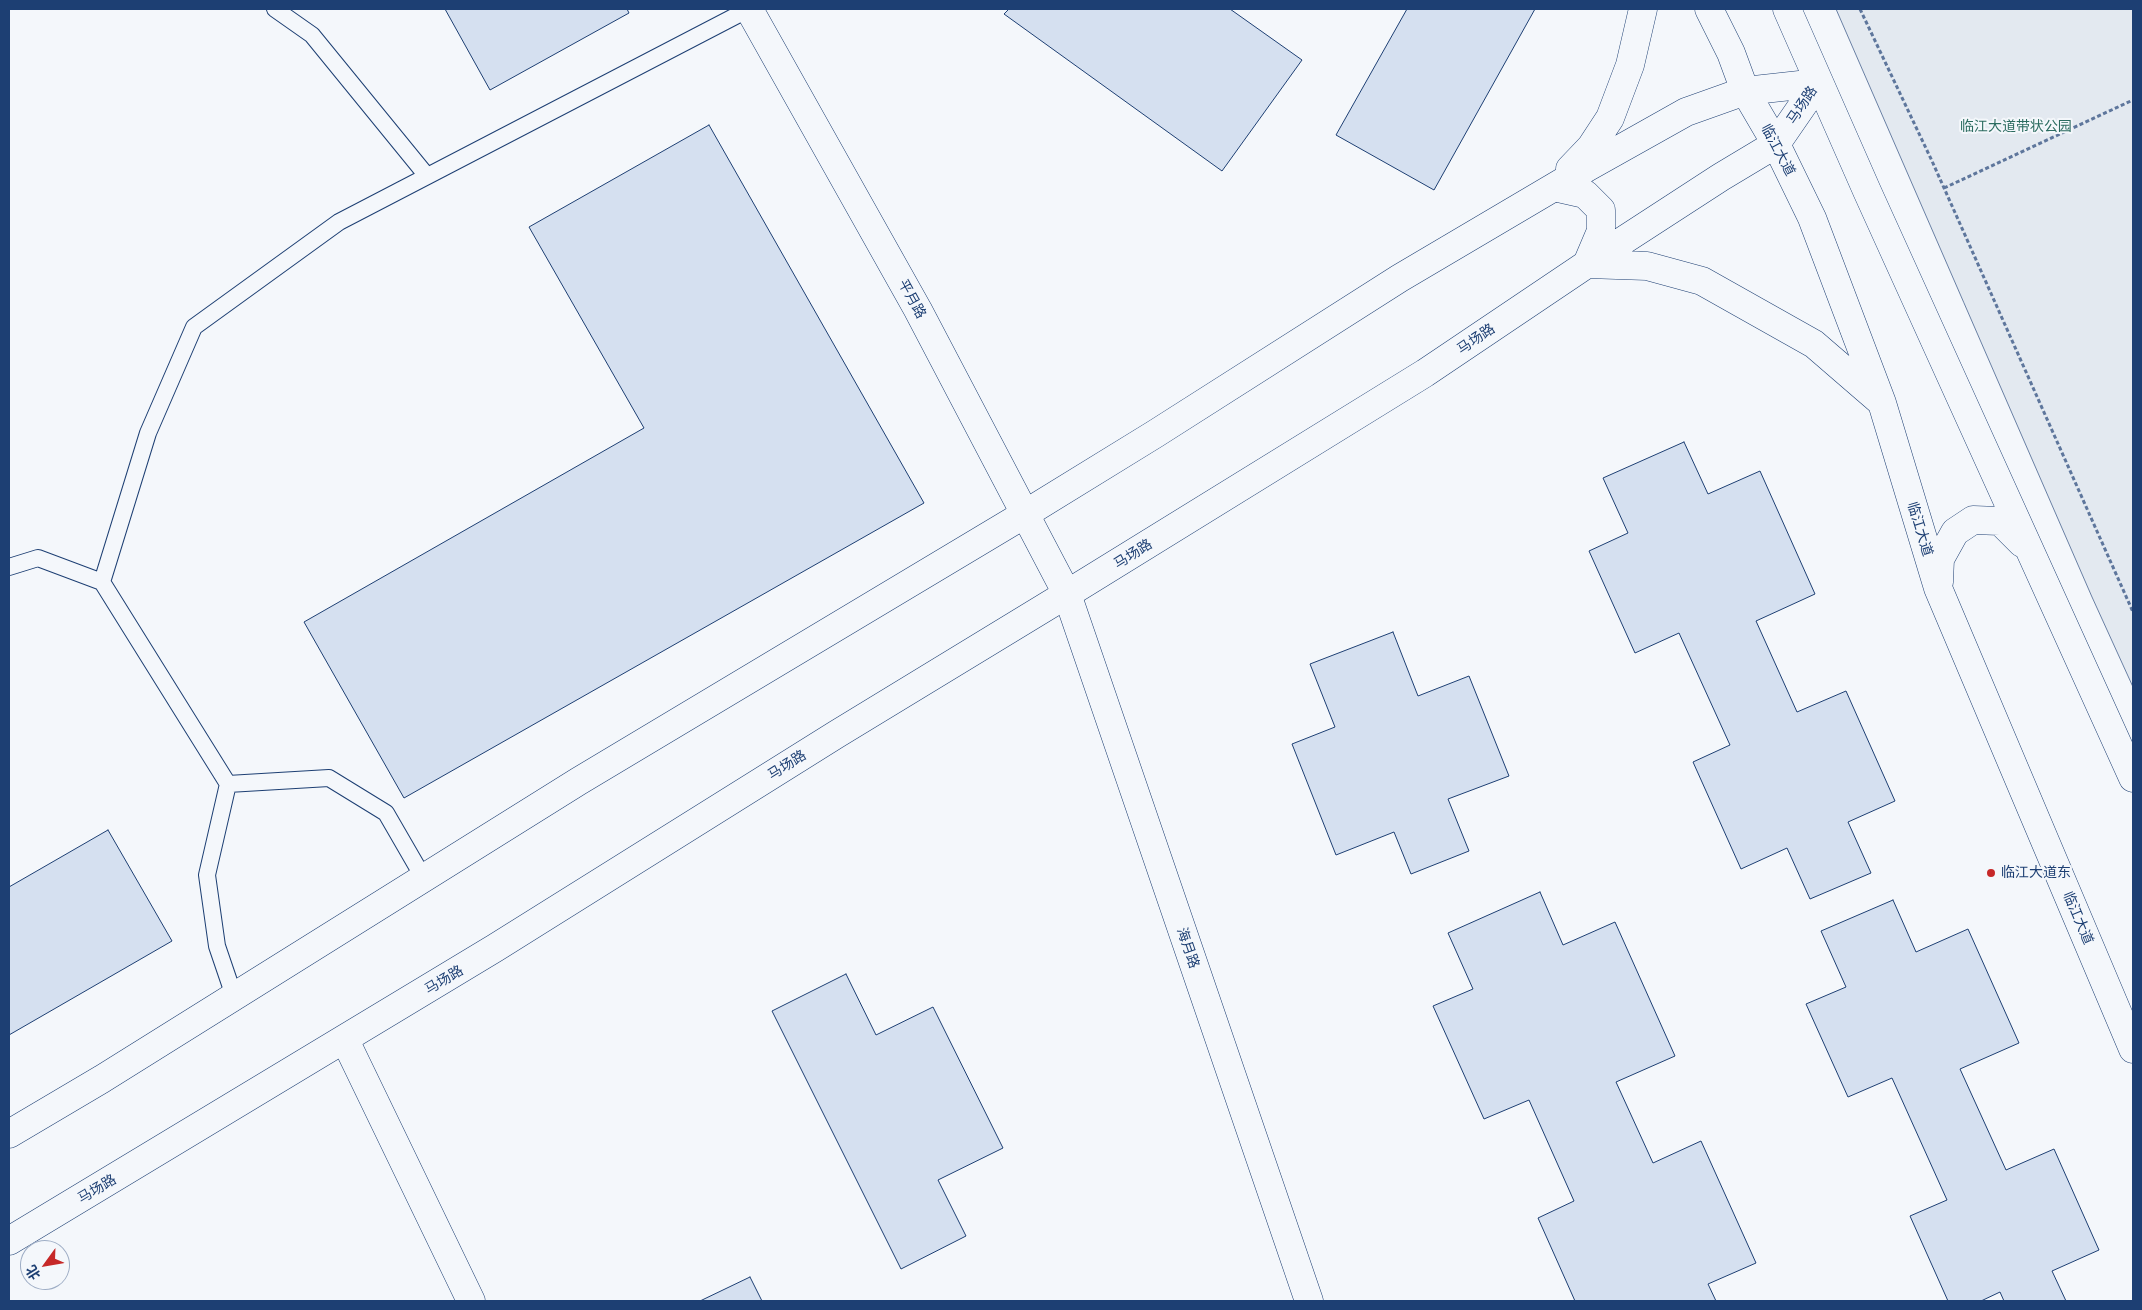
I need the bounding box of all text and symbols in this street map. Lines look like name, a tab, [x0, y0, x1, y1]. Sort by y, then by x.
street label: 马场路	[1783, 83, 1821, 127]
park label: 临江大道带状公园	[1960, 119, 2072, 135]
street label: 临江大道	[1757, 121, 1799, 179]
street label: 平月路	[894, 277, 930, 321]
street label: 马场路	[1454, 320, 1498, 358]
street label: 临江大道	[1904, 500, 1936, 558]
street label: 马场路	[1111, 536, 1155, 572]
street label: 马场路	[765, 747, 809, 783]
place label: 临江大道东	[2001, 865, 2071, 881]
marker: 临江大道东	[1985, 867, 1997, 879]
street label: 临江大道	[2059, 889, 2097, 947]
street label: 海月路	[1173, 925, 1203, 971]
street label: 马场路	[422, 962, 466, 998]
street label: 马场路	[75, 1171, 119, 1207]
north arrow	[20, 1240, 70, 1290]
text: 北	[22, 1262, 44, 1283]

